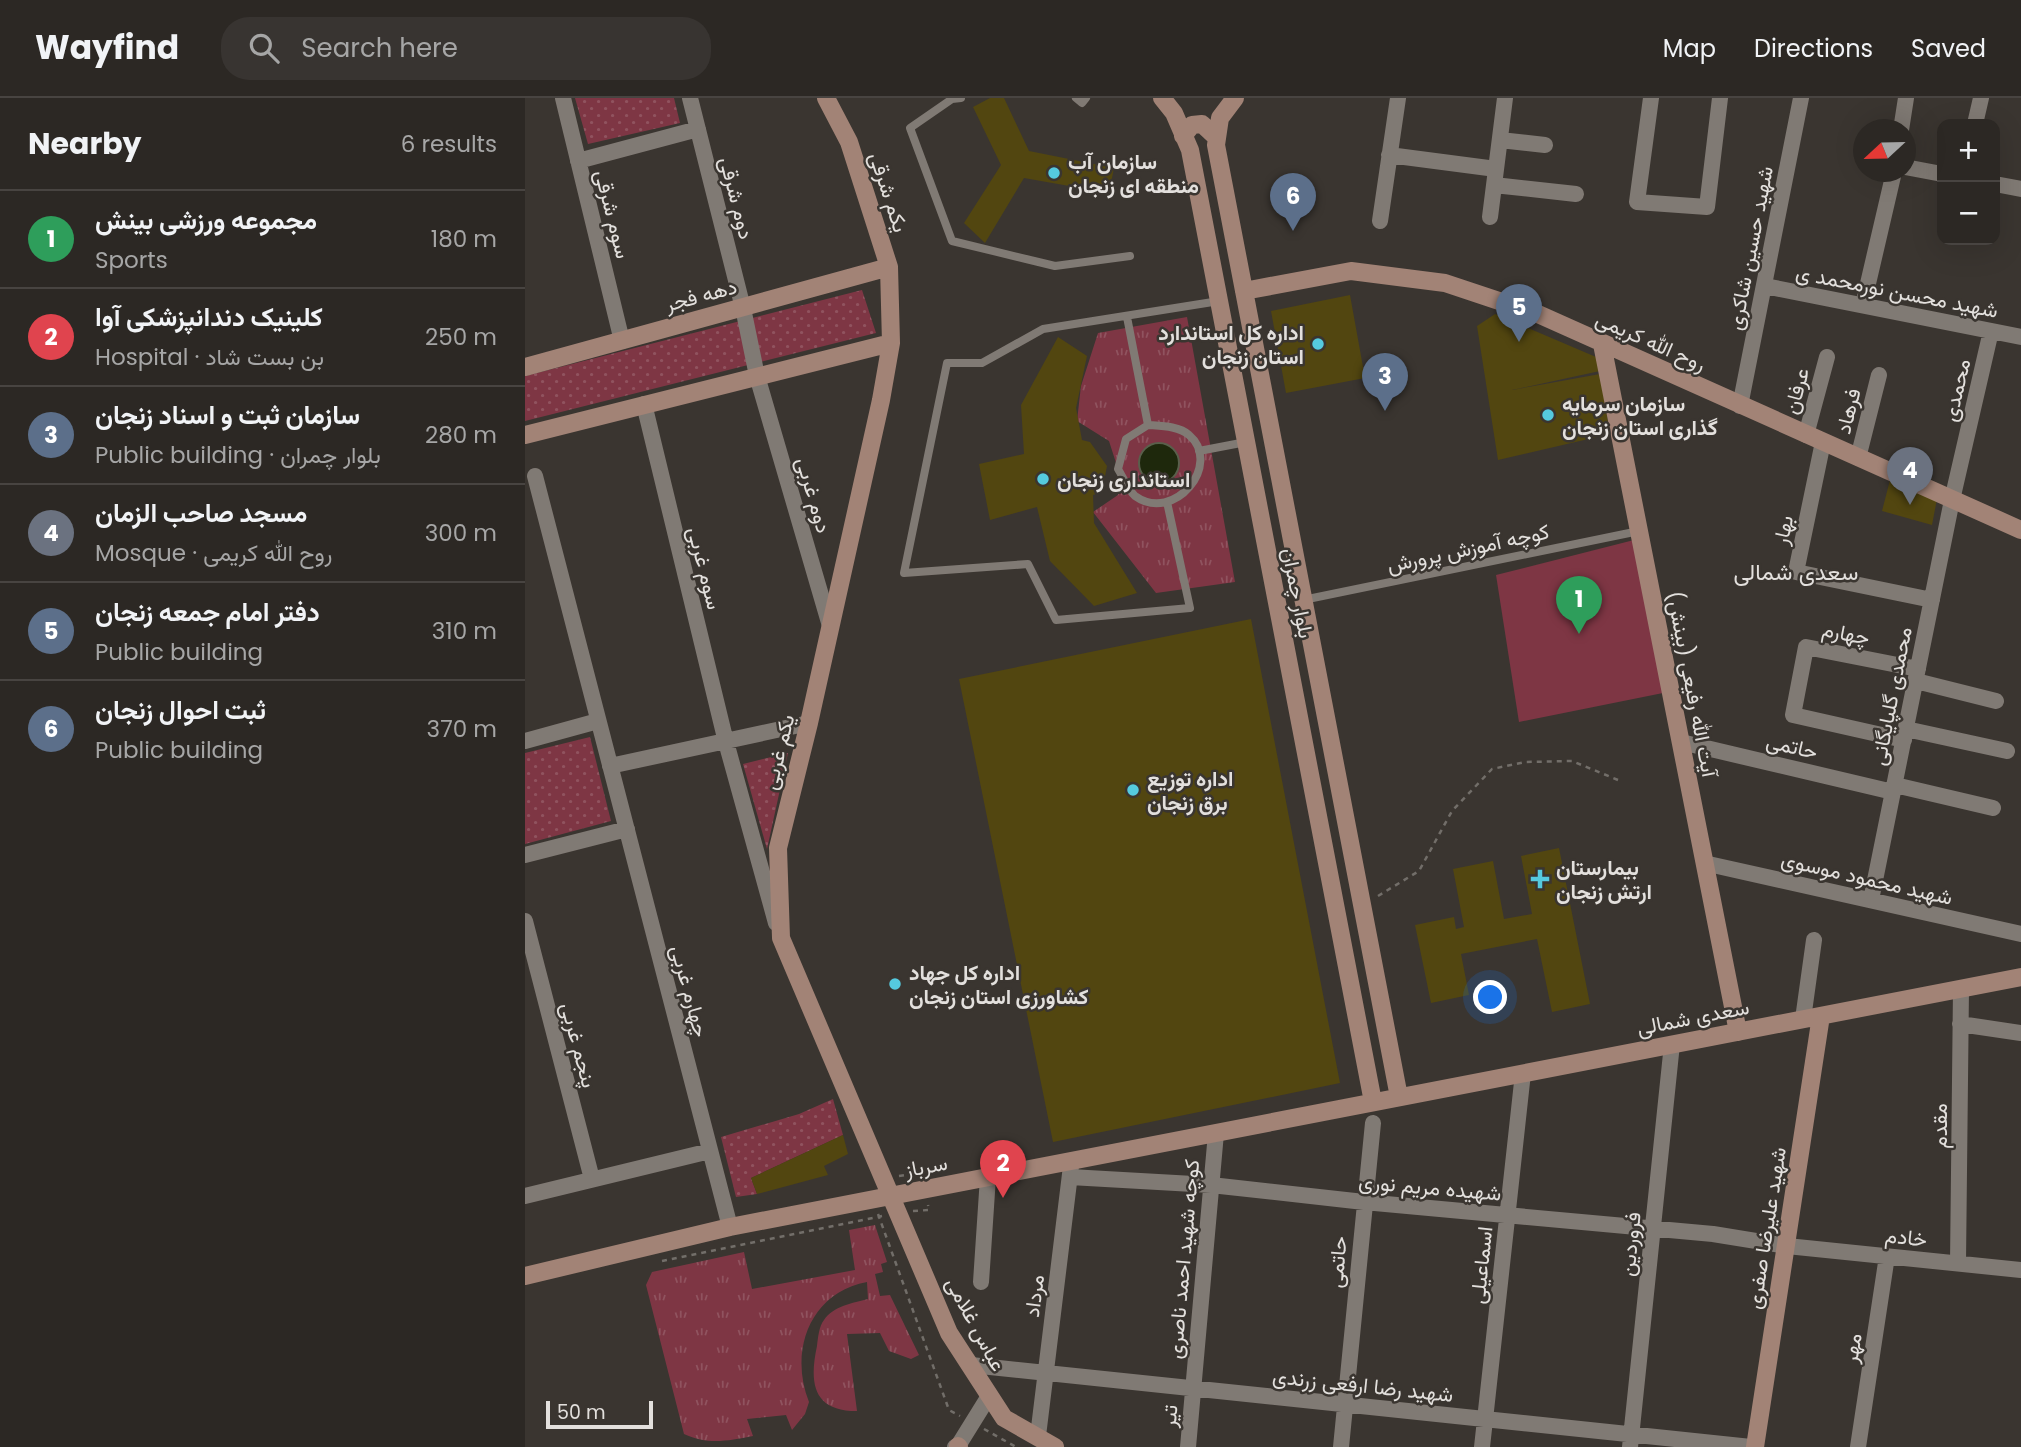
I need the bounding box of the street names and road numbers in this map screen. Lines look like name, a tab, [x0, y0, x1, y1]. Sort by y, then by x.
street label: یکم شرقی	[862, 148, 916, 236]
street label: دوم شرقی	[713, 154, 761, 242]
street label: شهید حسین شاکری	[1720, 163, 1780, 333]
street label: سوم شرقی	[588, 167, 638, 261]
street label: شهید محسن نورمحمد ی	[1793, 257, 2001, 325]
street label: دهه فجر	[661, 272, 740, 319]
street label: روح الله کریمی	[1591, 304, 1711, 378]
street label: محمدی	[1935, 356, 1977, 424]
street label: عرفان	[1776, 365, 1816, 417]
street label: فرهاد	[1828, 385, 1868, 437]
street label: دوم غربی	[789, 454, 839, 536]
street label: بهار	[1766, 513, 1800, 548]
street label: کوچه آموزش پرورش	[1384, 517, 1552, 579]
street label: سوم غربی	[681, 524, 729, 612]
street label: بلوار چمران	[1275, 545, 1321, 641]
street label: آیت الله رفیعی (بینش)	[1660, 589, 1725, 781]
street label: چهارم	[1820, 614, 1872, 652]
street label: محمدی گلپایگانی	[1863, 624, 1919, 768]
street label: یکم غربی	[755, 711, 801, 793]
street label: حاتمی	[1763, 726, 1821, 766]
street label: شهید محمود موسوی	[1778, 844, 1956, 912]
street label: چهارم غربی	[664, 942, 716, 1040]
street label: سعدی شمالی	[1634, 992, 1752, 1042]
street label: پنجم غربی	[554, 999, 604, 1091]
street label: مقدم	[1925, 1103, 1954, 1149]
street label: شهید علیرضا صفری	[1739, 1145, 1793, 1311]
street label: سرباز	[901, 1148, 950, 1185]
street label: کوچه شهید احمد ناصری	[1160, 1158, 1206, 1360]
street label: شهیده مریم نوری	[1357, 1166, 1503, 1208]
street label: فروردین	[1612, 1210, 1648, 1278]
street label: خادم	[1884, 1220, 1928, 1254]
street label: اسماعیلی	[1463, 1225, 1499, 1305]
street label: حاتمی	[1320, 1235, 1354, 1289]
street label: عباس غلامی	[939, 1272, 1013, 1376]
street label: مرداد	[1017, 1273, 1051, 1319]
street label: مهر	[1835, 1331, 1869, 1366]
street label: شهید رضا ارفعی زرندی	[1271, 1361, 1455, 1409]
street label: تیر	[1153, 1403, 1184, 1430]

